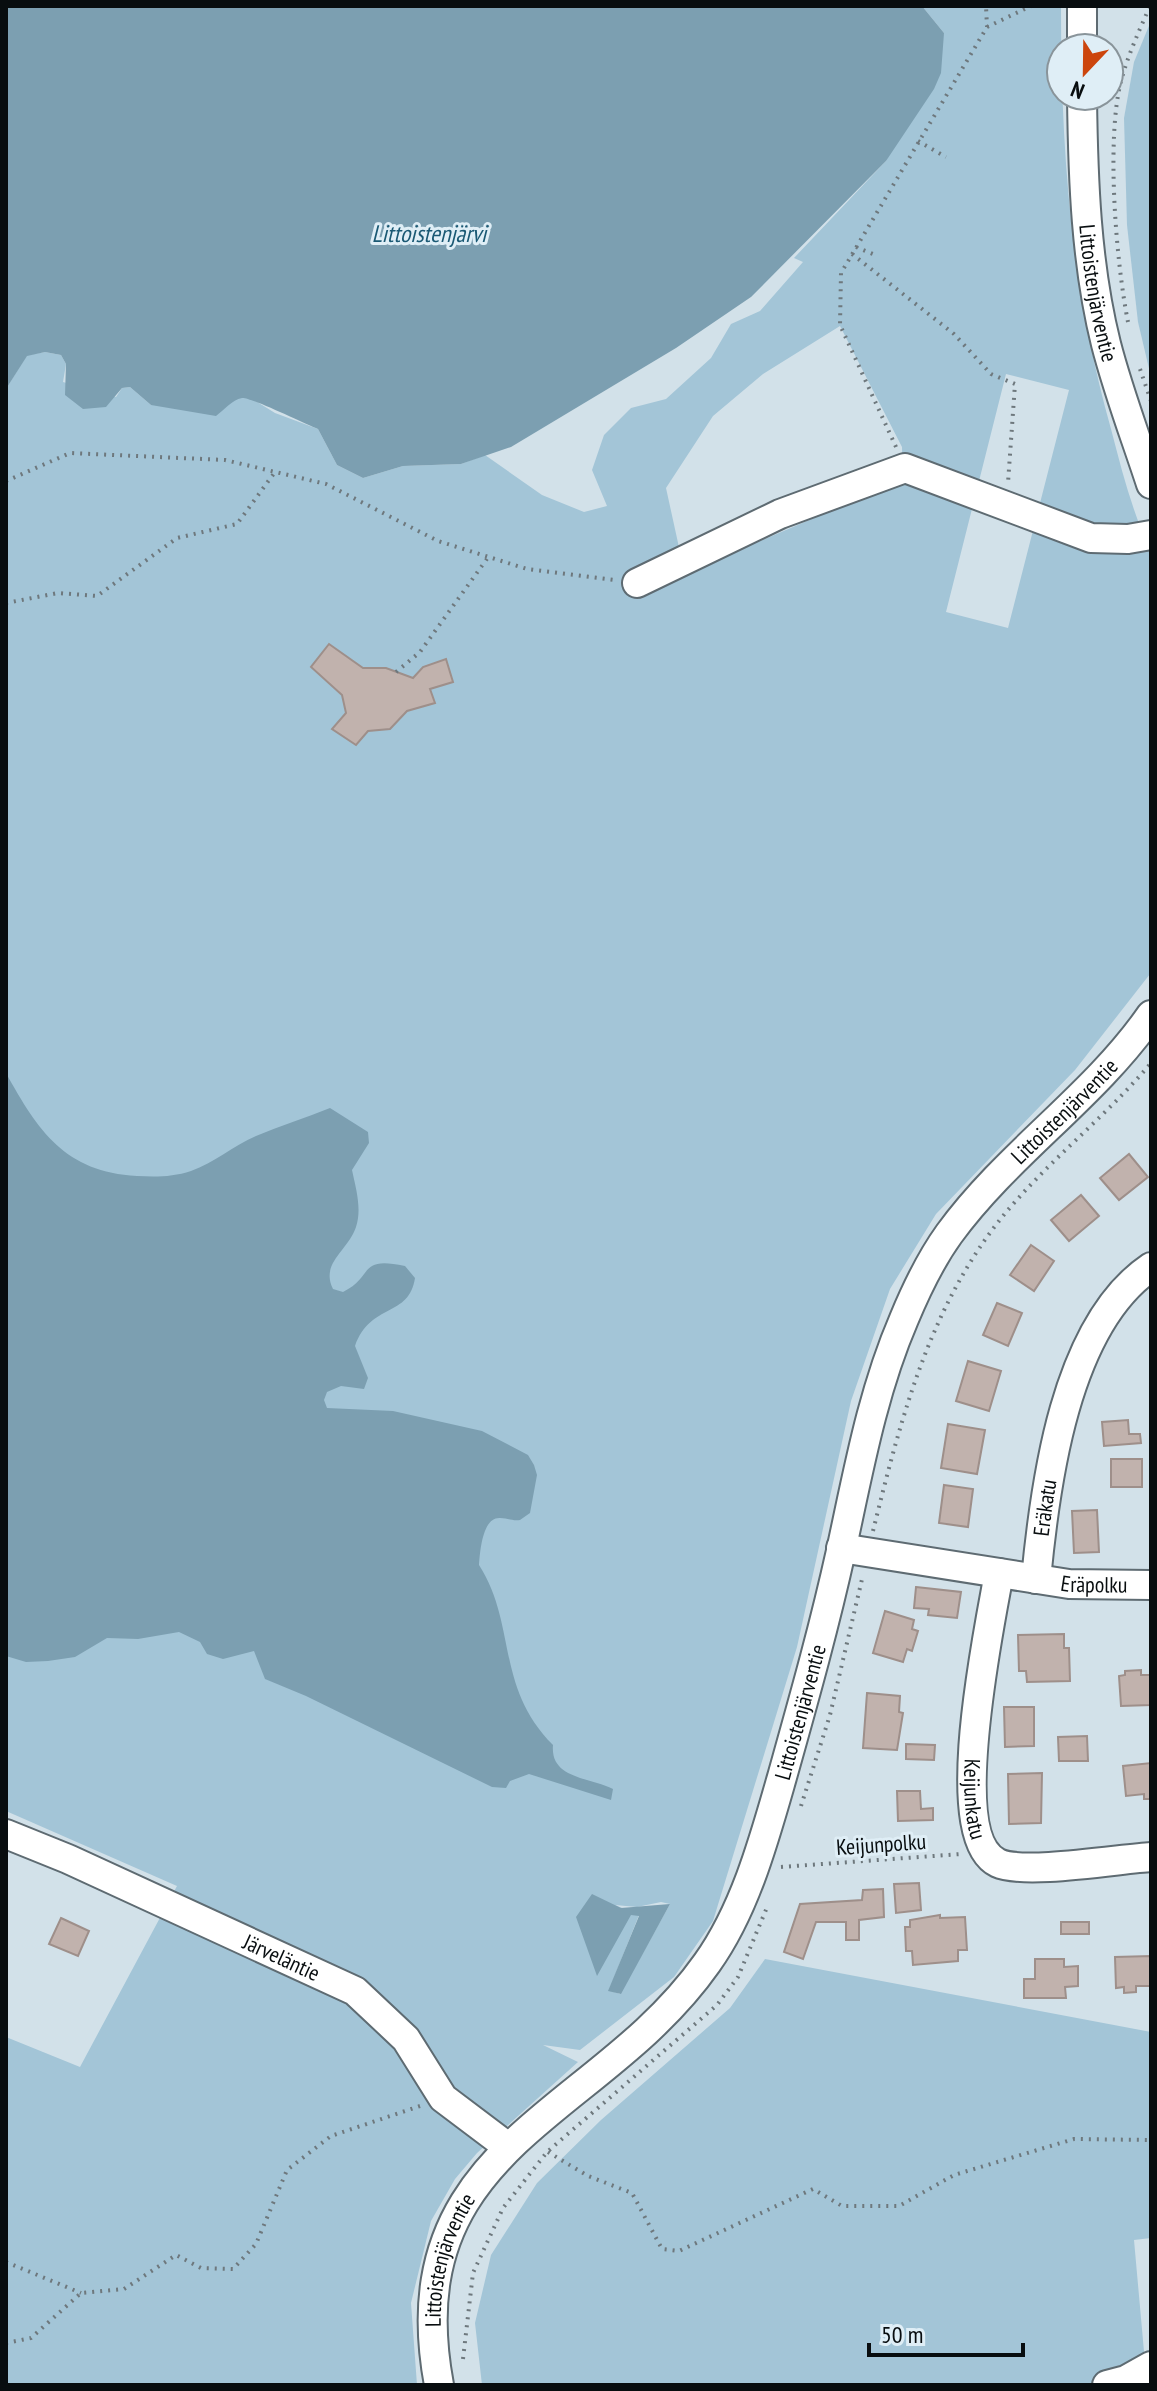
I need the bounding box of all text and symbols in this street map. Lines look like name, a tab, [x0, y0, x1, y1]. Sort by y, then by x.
north arrow	[1045, 32, 1125, 112]
text: N	[1067, 75, 1088, 106]
water label: Littoistenjärvi	[372, 218, 489, 249]
street label: Littoistenjärventie	[1073, 223, 1124, 365]
street label: Littoistenjärventie	[1005, 1053, 1124, 1170]
street label: Eräkatu	[1027, 1477, 1063, 1538]
street label: Eräpolku	[1059, 1569, 1128, 1599]
street label: Littoistenjärventie	[768, 1641, 832, 1783]
street label: Keijunkatu	[958, 1758, 993, 1843]
street label: Keijunpolku	[835, 1827, 927, 1861]
street label: Järveläntie	[238, 1927, 324, 1987]
street label: Littoistenjärventie	[419, 2188, 481, 2327]
scale bar	[869, 2307, 1023, 2357]
text: 50 m	[881, 2319, 923, 2350]

